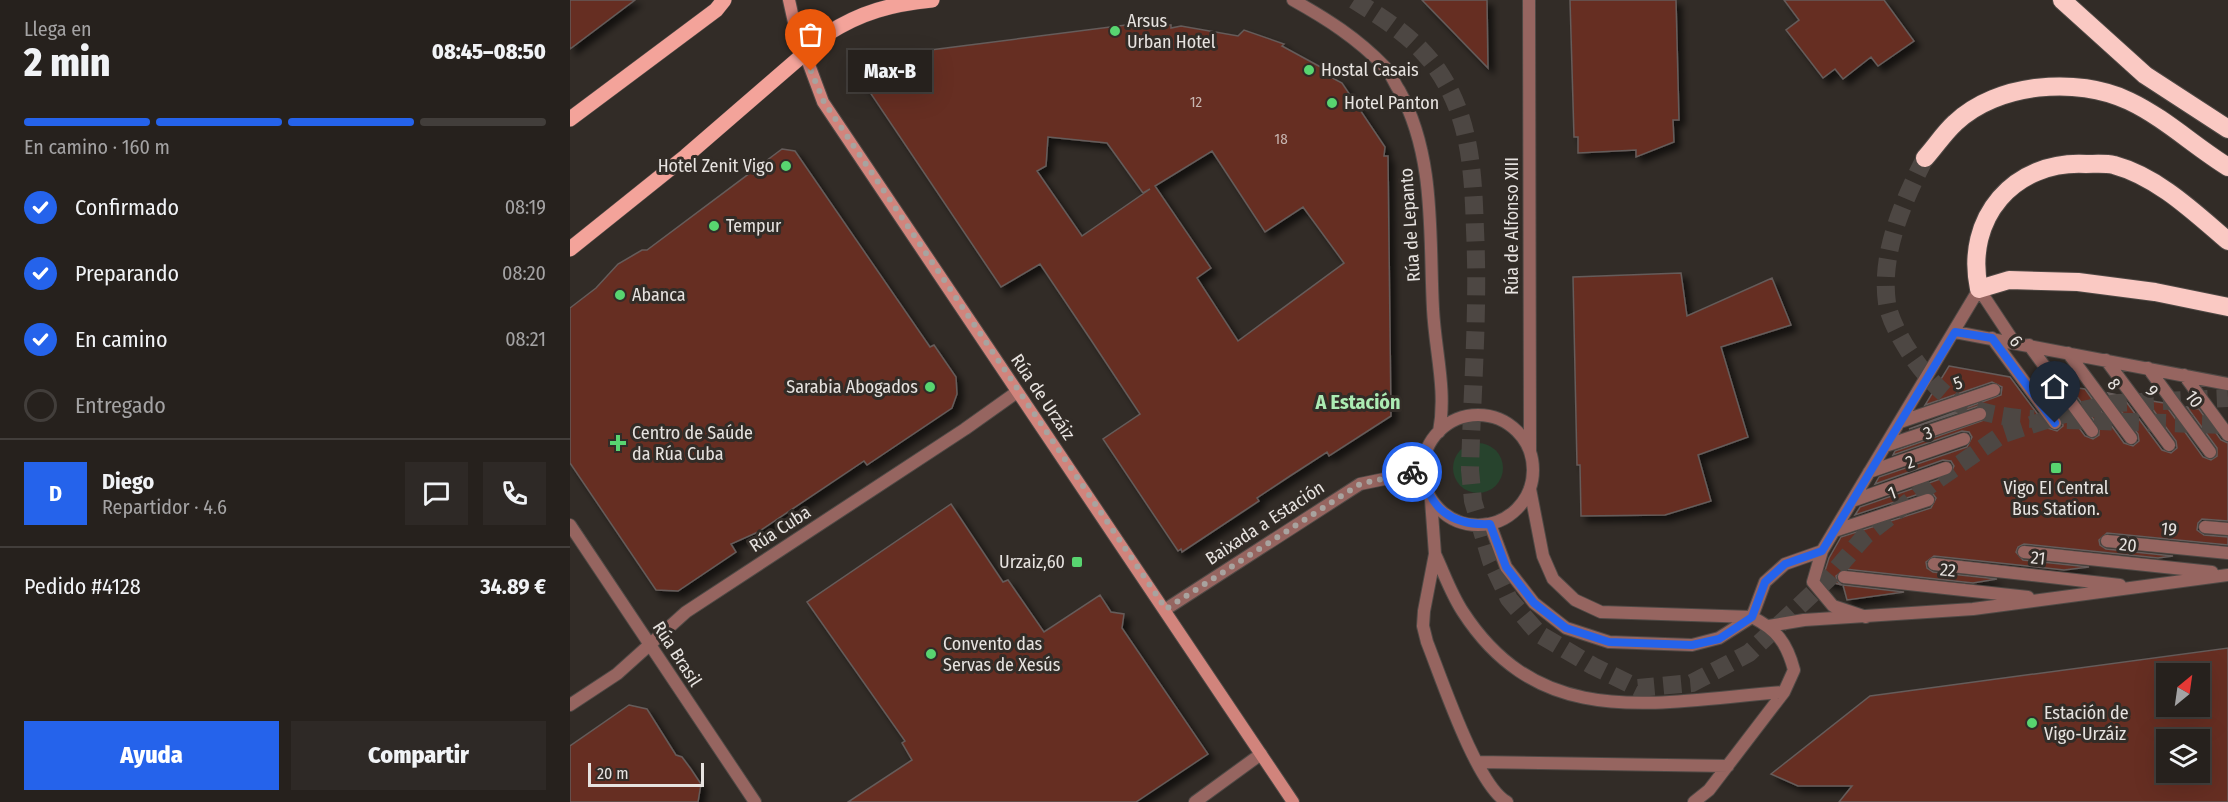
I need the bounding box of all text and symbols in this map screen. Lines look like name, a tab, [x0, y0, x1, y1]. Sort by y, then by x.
pin	[785, 9, 836, 71]
place label: Arsus Urban Hotel	[1127, 10, 1216, 53]
text: Llega en	[24, 17, 92, 41]
icon: bag	[794, 18, 827, 51]
marker: Arsus Urban Hotel	[1108, 24, 1122, 38]
text: 08:45–08:50	[432, 38, 546, 65]
text: 2 min	[24, 40, 110, 86]
callout: Max-B	[847, 50, 931, 92]
text: Max-B	[864, 59, 916, 83]
place label: Hostal Casais	[1321, 59, 1419, 81]
marker: Hostal Casais	[1302, 63, 1316, 77]
place label: Hotel Panton	[1344, 92, 1439, 114]
house number: 12	[1190, 93, 1203, 111]
marker: Hotel Panton	[1325, 96, 1339, 110]
house number: 18	[1274, 130, 1288, 148]
text: En camino · 160 m	[24, 135, 170, 159]
place label: Hotel Zenit Vigo	[658, 155, 774, 177]
street label: Rúa de Alfonso XIII	[1501, 157, 1523, 295]
marker: Hotel Zenit Vigo	[779, 159, 793, 173]
street label: Rúa de Lepanto	[1395, 167, 1425, 283]
icon: check	[24, 191, 57, 224]
text: Confirmado	[75, 194, 179, 221]
text: 08:19	[505, 195, 546, 219]
place label: Tempur	[726, 215, 782, 237]
marker: Tempur	[707, 219, 721, 233]
icon: check	[24, 257, 57, 290]
text: Preparando	[75, 260, 179, 287]
text: 08:20	[502, 261, 546, 285]
place label: Abanca	[632, 284, 686, 306]
marker: Abanca	[613, 288, 627, 302]
icon: check	[24, 323, 57, 356]
text: En camino	[75, 326, 167, 353]
text: 08:21	[505, 327, 546, 351]
street label: 6	[2005, 331, 2028, 351]
street label: Rúa de Urzáiz	[1006, 350, 1080, 444]
pin	[2029, 361, 2080, 423]
icon: home	[2038, 370, 2071, 403]
street label: 5	[1951, 371, 1965, 395]
street label: 8	[2103, 374, 2125, 394]
place label: Sarabia Abogados	[786, 376, 918, 398]
marker: Sarabia Abogados	[923, 380, 937, 394]
street label: 9	[2141, 381, 2163, 401]
street label: 10	[2180, 386, 2208, 412]
district label: A Estación	[1315, 390, 1401, 414]
text: Entregado	[75, 392, 166, 419]
street label: 3	[1921, 421, 1935, 445]
place label: Centro de Saúde da Rúa Cuba	[632, 422, 753, 465]
marker: Centro de Saúde da Rúa Cuba	[609, 434, 627, 452]
courier	[1382, 442, 1442, 502]
street label: 2	[1903, 450, 1917, 474]
icon: bike	[1396, 456, 1429, 489]
marker: Vigo EI Central Bus Station.	[2049, 461, 2063, 475]
button: chat	[405, 462, 468, 525]
button: phone	[483, 462, 546, 525]
text: Diego	[102, 468, 154, 495]
street label: Baixada a Estación	[1201, 476, 1329, 570]
place label: Vigo EI Central Bus Station.	[2003, 477, 2109, 520]
text: D	[49, 480, 62, 507]
street label: 1	[1885, 481, 1899, 505]
text: Repartidor · 4.6	[102, 495, 227, 519]
street label: Rúa Cuba	[745, 501, 815, 557]
street label: 19	[2160, 517, 2178, 541]
street label: 20	[2118, 533, 2138, 557]
street label: 21	[2030, 546, 2046, 570]
place label: Urzaiz,60	[999, 551, 1065, 573]
marker: Urzaiz,60	[1070, 555, 1084, 569]
street label: 22	[1939, 558, 1957, 582]
text: Pedido #4128	[24, 573, 141, 600]
text: 34.89 €	[480, 573, 546, 600]
street label: Rúa Brasil	[648, 617, 706, 691]
place label: Convento das Servas de Xesús	[943, 633, 1061, 676]
marker: Convento das Servas de Xesús	[924, 647, 938, 661]
north arrow	[2156, 663, 2210, 717]
map controls	[2156, 663, 2210, 783]
place label: Estación de Vigo-Urzáiz	[2044, 702, 2129, 745]
marker: Estación de Vigo-Urzáiz	[2025, 716, 2039, 730]
button: Ayuda	[24, 721, 279, 790]
button: Compartir	[291, 721, 546, 790]
button: layers	[2156, 729, 2210, 783]
scale bar	[588, 760, 704, 788]
text: 20 m	[597, 764, 628, 783]

